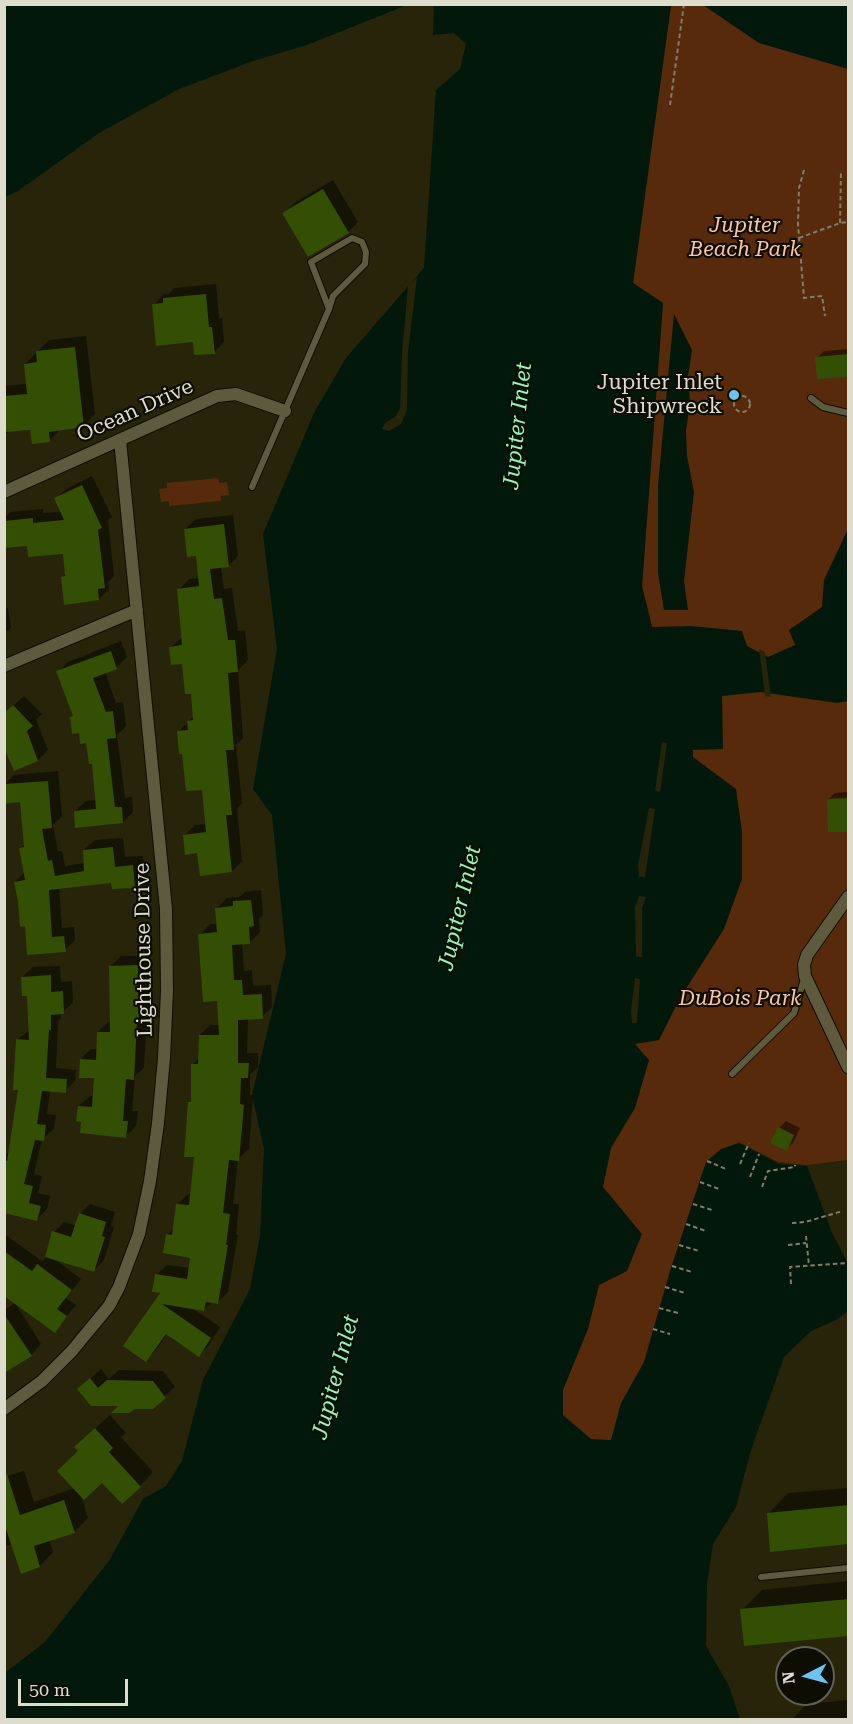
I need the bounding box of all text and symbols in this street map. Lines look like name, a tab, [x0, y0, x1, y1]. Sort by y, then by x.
park label: Jupiter Beach Park	[689, 213, 801, 263]
water label: Jupiter Inlet	[498, 361, 538, 491]
place label: Jupiter Inlet Shipwreck	[597, 370, 722, 420]
street label: Ocean Drive	[73, 374, 197, 448]
marker: Jupiter Inlet Shipwreck	[727, 388, 741, 402]
water label: Jupiter Inlet	[433, 843, 487, 973]
street label: Lighthouse Drive	[130, 863, 158, 1037]
park label: DuBois Park	[679, 986, 801, 1012]
water label: Jupiter Inlet	[307, 1312, 365, 1442]
north arrow	[775, 1646, 835, 1706]
scale bar	[21, 1667, 130, 1705]
text: N	[778, 1671, 799, 1685]
text: 50 m	[29, 1679, 70, 1700]

